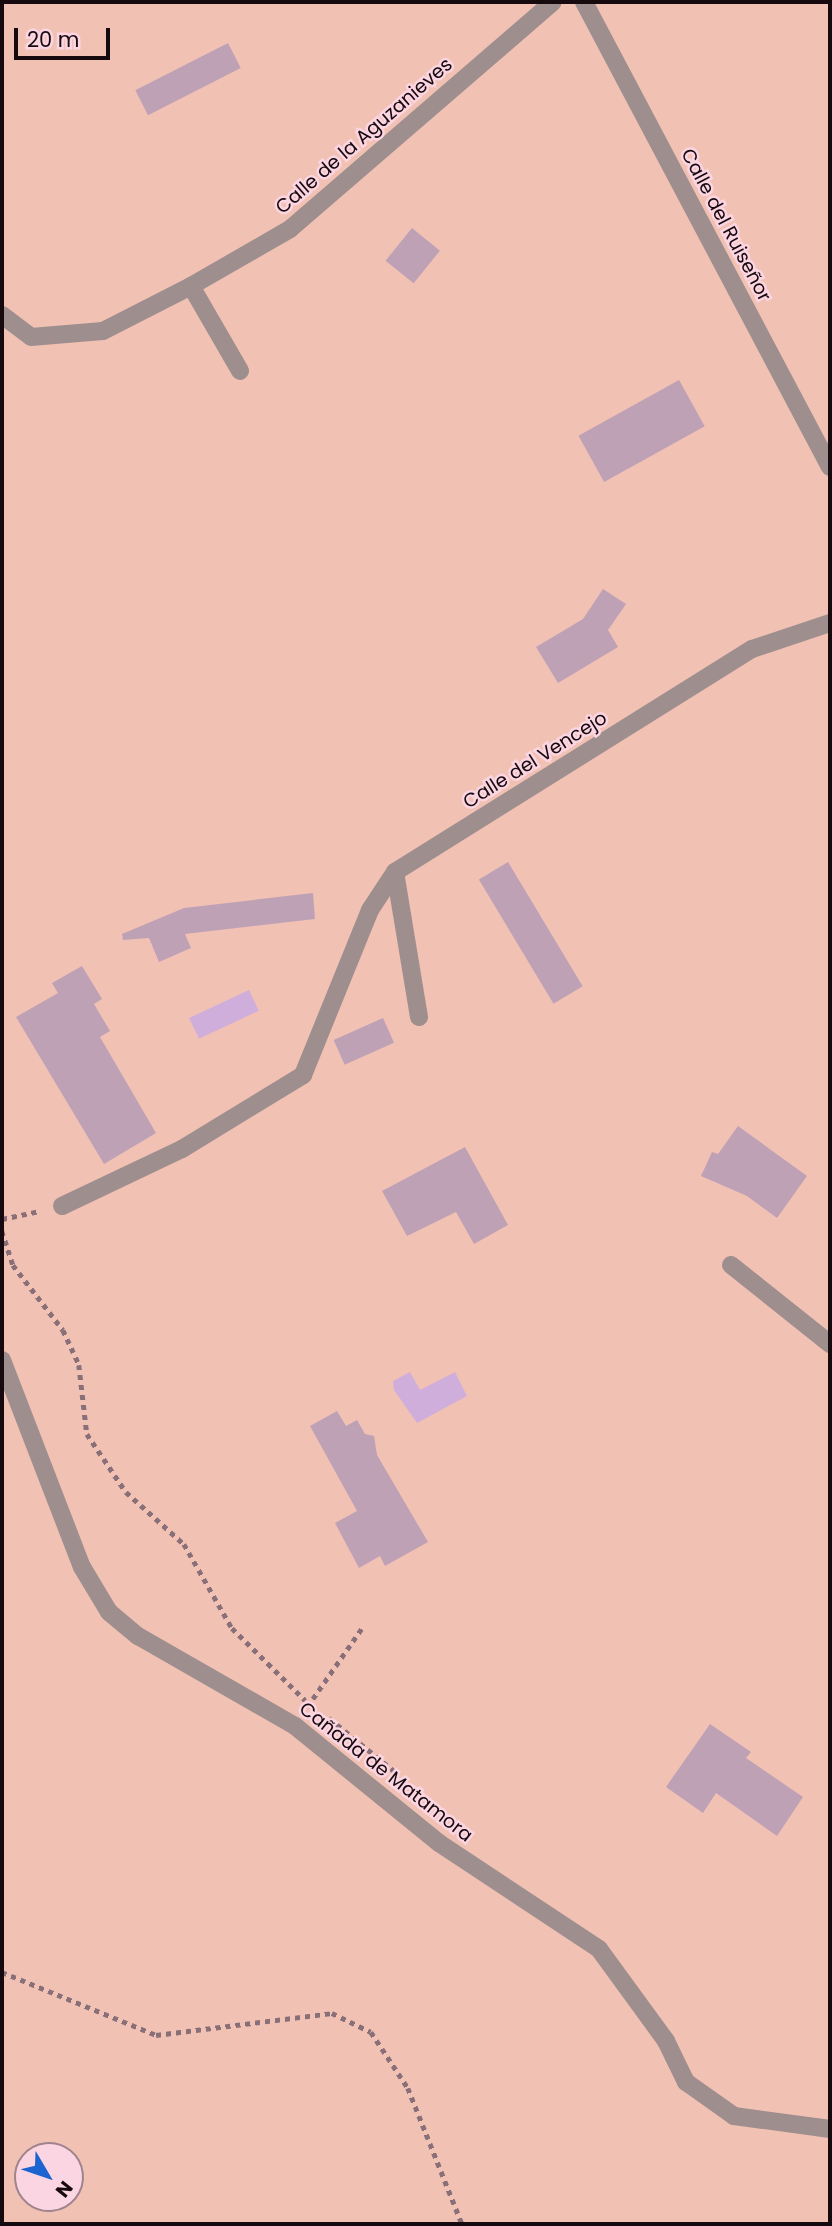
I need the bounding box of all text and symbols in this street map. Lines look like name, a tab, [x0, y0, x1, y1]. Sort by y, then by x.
scale bar	[18, 14, 114, 58]
text: 20 m	[27, 25, 80, 54]
street label: Calle de la Aguzanieves	[271, 53, 457, 219]
street label: Calle del Ruiseñor	[676, 145, 776, 305]
street label: Calle del Vencejo	[459, 707, 611, 813]
street label: Cañada de Matamora	[295, 1697, 477, 1847]
north arrow	[14, 2142, 84, 2212]
text: N	[49, 2175, 79, 2203]

